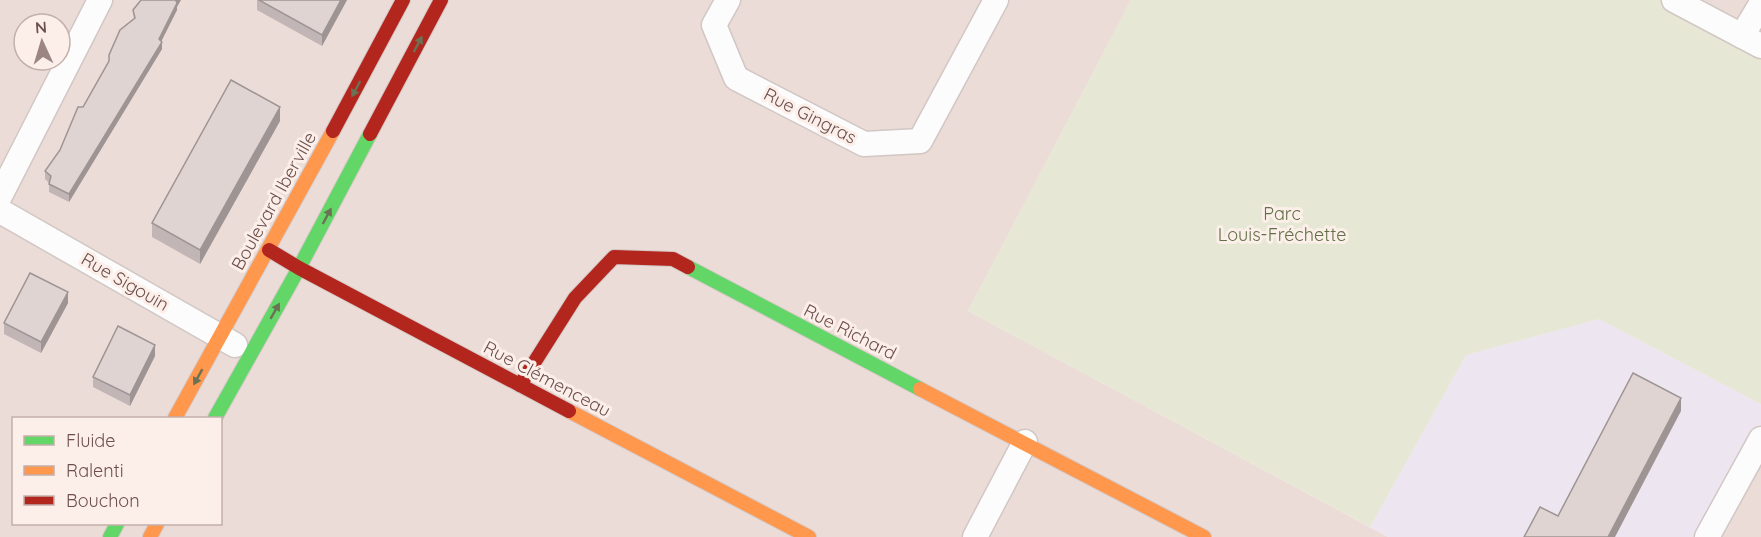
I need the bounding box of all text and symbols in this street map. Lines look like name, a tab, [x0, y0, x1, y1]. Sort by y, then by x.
north arrow	[12, 12, 72, 72]
text: N	[34, 17, 48, 37]
one-way arrow	[413, 35, 423, 52]
one-way arrow	[351, 80, 361, 97]
street label: Rue Gingras	[760, 82, 861, 149]
street label: Boulevard Iberville	[226, 128, 321, 274]
park label: Parc Louis-Fréchette	[1218, 202, 1346, 246]
one-way arrow	[322, 208, 332, 225]
street label: Rue Sigouin	[77, 247, 173, 316]
street label: Rue Richard	[800, 298, 900, 365]
one-way arrow	[270, 302, 280, 319]
street label: Rue Clémenceau	[480, 335, 615, 422]
one-way arrow	[192, 369, 203, 385]
legend	[12, 417, 222, 525]
text: Fluide	[66, 429, 115, 452]
text: Ralenti	[66, 459, 124, 482]
text: Bouchon	[66, 489, 140, 512]

